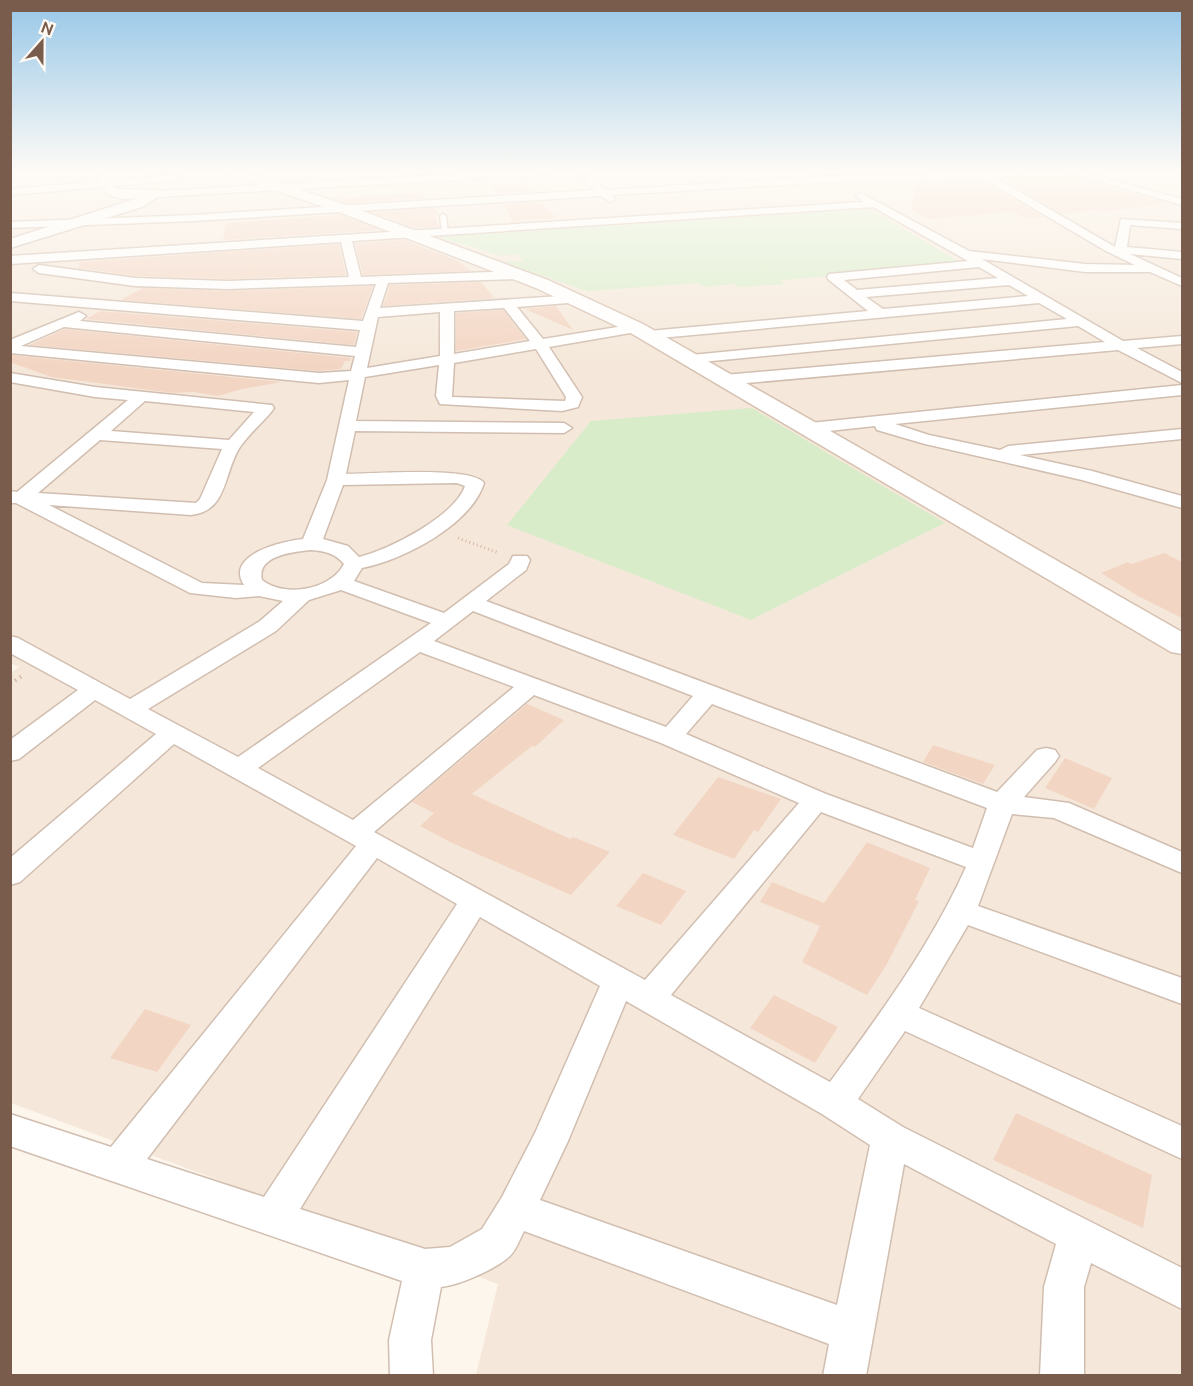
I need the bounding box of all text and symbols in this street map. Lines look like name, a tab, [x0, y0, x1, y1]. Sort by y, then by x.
north arrow	[12, 12, 72, 72]
text: N	[39, 17, 56, 39]

